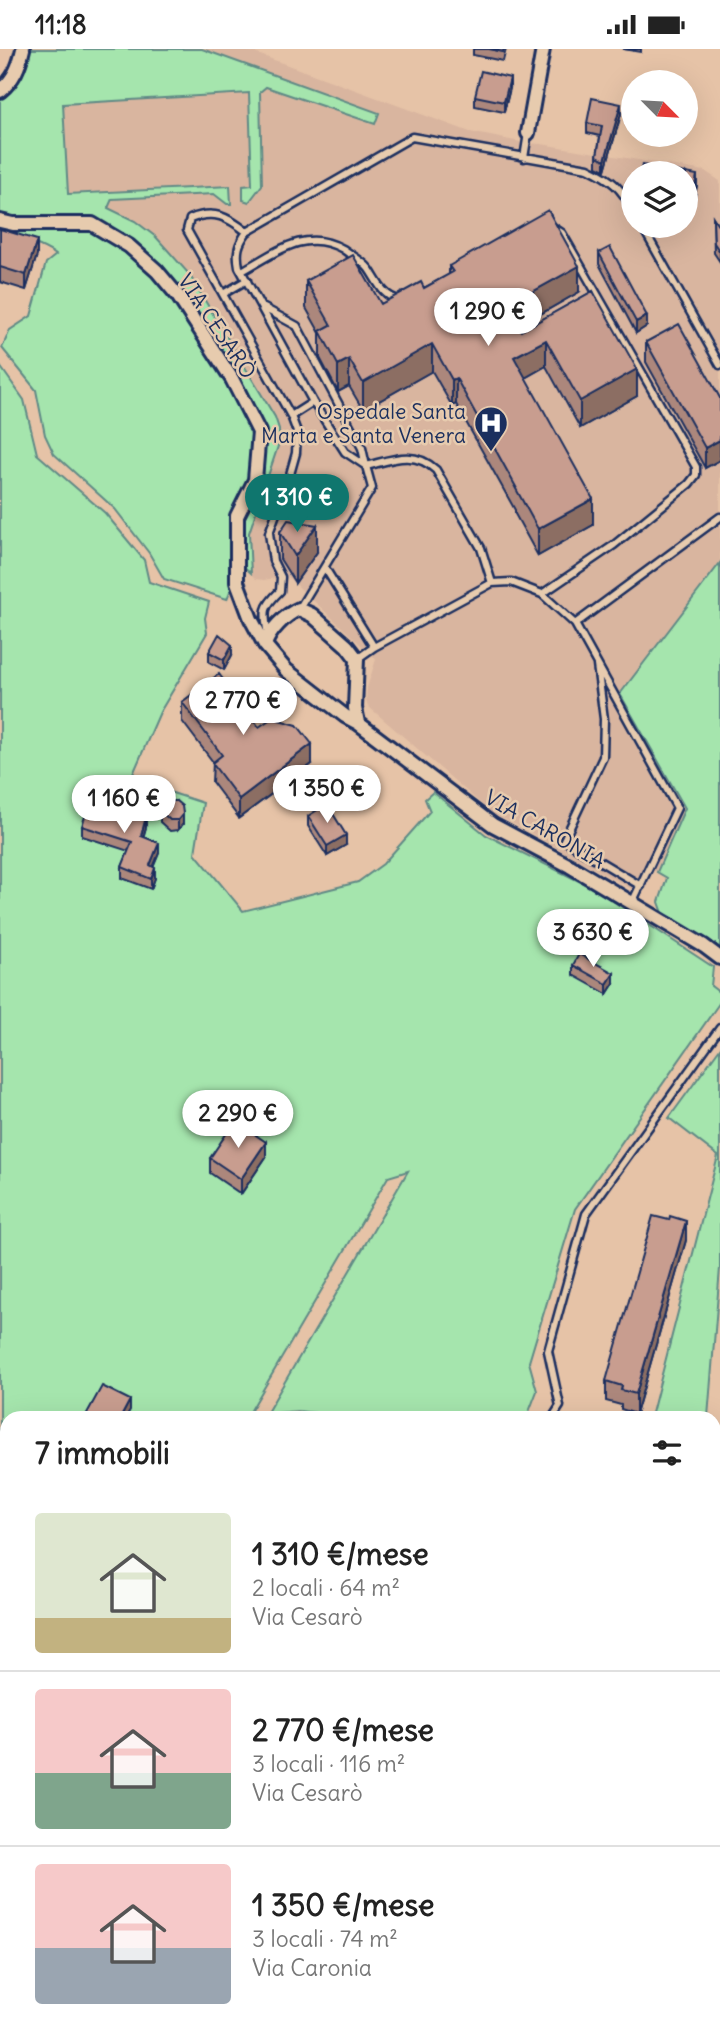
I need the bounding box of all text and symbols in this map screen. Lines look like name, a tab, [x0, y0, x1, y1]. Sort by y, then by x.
text: 11:18	[35, 8, 87, 41]
north arrow	[621, 70, 698, 147]
map controls	[621, 70, 698, 238]
button: layers	[621, 161, 698, 238]
street label: VIA CESARÒ	[172, 268, 262, 384]
pin: 1 290 €	[423, 289, 553, 348]
text: 1 290 €	[450, 296, 526, 325]
place label: Ospedale Santa Marta e Santa Venera	[261, 398, 466, 449]
hospital icon: Ospedale Santa Marta e Santa Venera	[472, 404, 510, 453]
pin: 1 310 €	[232, 475, 362, 534]
text: 1 310 €	[261, 482, 333, 511]
pin: 2 770 €	[178, 677, 308, 737]
text: 2 770 €	[205, 685, 281, 714]
pin: 1 350 €	[262, 765, 392, 825]
text: 1 350 €	[289, 773, 365, 802]
pin: 1 160 €	[59, 775, 189, 835]
text: 1 160 €	[88, 783, 160, 812]
street label: VIA CARONIA	[480, 784, 610, 874]
pin: 3 630 €	[528, 909, 658, 969]
text: 3 630 €	[553, 917, 633, 946]
pin: 2 290 €	[173, 1091, 303, 1150]
text: 2 290 €	[198, 1098, 278, 1127]
text: 7 immobili	[35, 1434, 170, 1472]
icon: filters	[648, 1434, 686, 1472]
text: 1 310 €/mese	[252, 1535, 429, 1573]
icon: home	[91, 1541, 175, 1625]
text: 2 locali · 64 m²	[252, 1573, 400, 1602]
text: Via Cesarò	[252, 1602, 363, 1631]
text: 2 770 €/mese	[252, 1711, 434, 1749]
icon: home	[91, 1717, 175, 1801]
text: 3 locali · 116 m²	[252, 1749, 405, 1778]
text: Via Cesarò	[252, 1778, 363, 1807]
text: 1 350 €/mese	[252, 1886, 434, 1924]
icon: home	[91, 1892, 175, 1976]
text: 3 locali · 74 m²	[252, 1924, 398, 1953]
text: Via Caronia	[252, 1953, 372, 1982]

